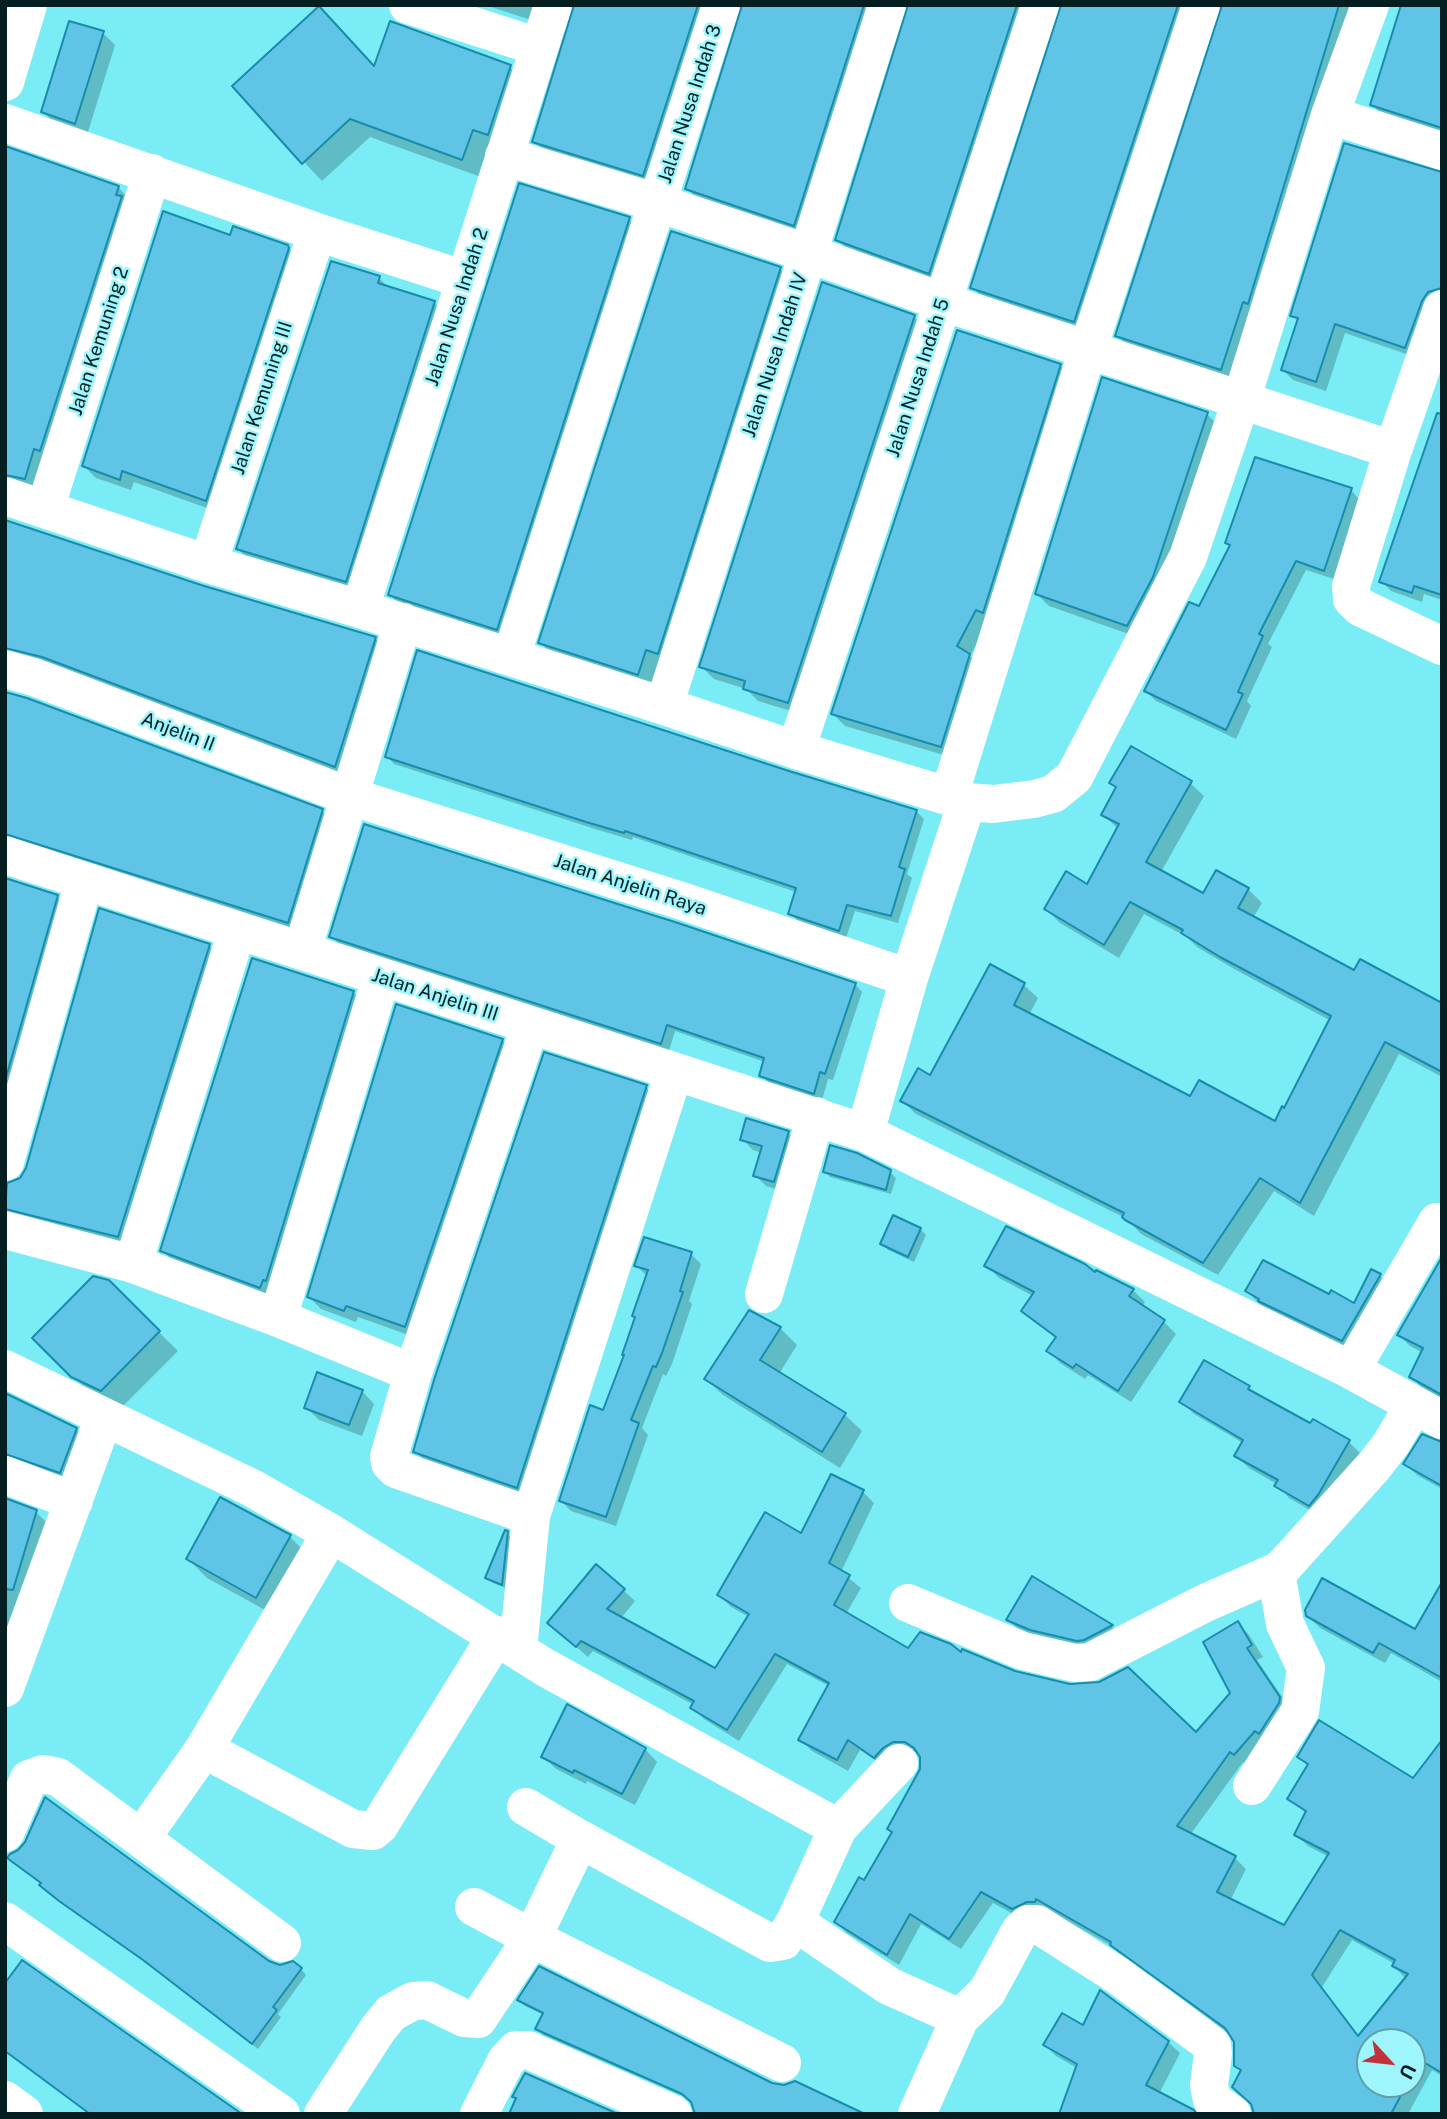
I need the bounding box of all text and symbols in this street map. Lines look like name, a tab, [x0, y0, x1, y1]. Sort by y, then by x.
street label: Jalan Nusa Indah 3	[654, 22, 726, 186]
street label: Jalan Nusa Indah 2	[421, 225, 493, 389]
street label: Jalan Kemuning 2	[64, 264, 134, 418]
street label: Jalan Nusa Indah IV	[738, 270, 812, 440]
street label: Jalan Nusa Indah 5	[882, 296, 954, 460]
street label: Jalan Kemuning III	[226, 319, 298, 477]
street label: Anjelin II	[138, 708, 218, 756]
street label: Jalan Anjelin Raya	[551, 850, 709, 920]
street label: Jalan Anjelin III	[369, 964, 501, 1026]
north arrow	[1356, 2028, 1426, 2098]
text: U	[1395, 2060, 1421, 2083]

